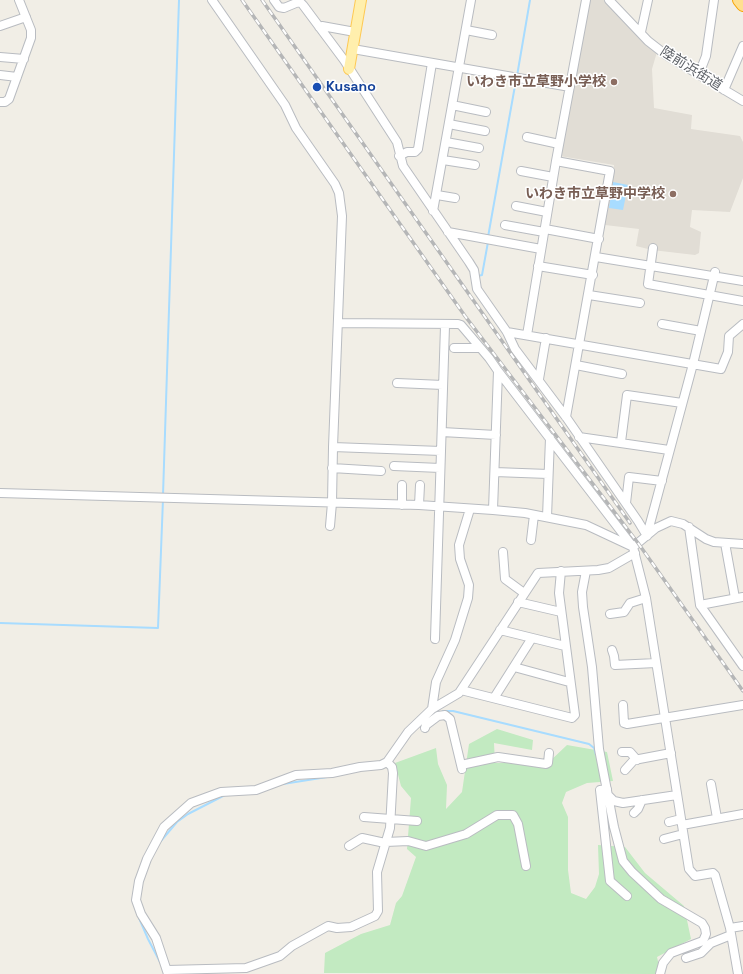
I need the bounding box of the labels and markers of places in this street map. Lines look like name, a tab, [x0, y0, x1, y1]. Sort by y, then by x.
place label: いわき市立草野小学校	[466, 74, 606, 90]
marker: いわき市立草野小学校	[609, 77, 619, 87]
place label: Kusano	[326, 79, 376, 95]
marker: Kusano	[311, 81, 323, 93]
place label: いわき市立草野中学校	[525, 186, 665, 202]
marker: いわき市立草野中学校	[668, 189, 678, 199]

